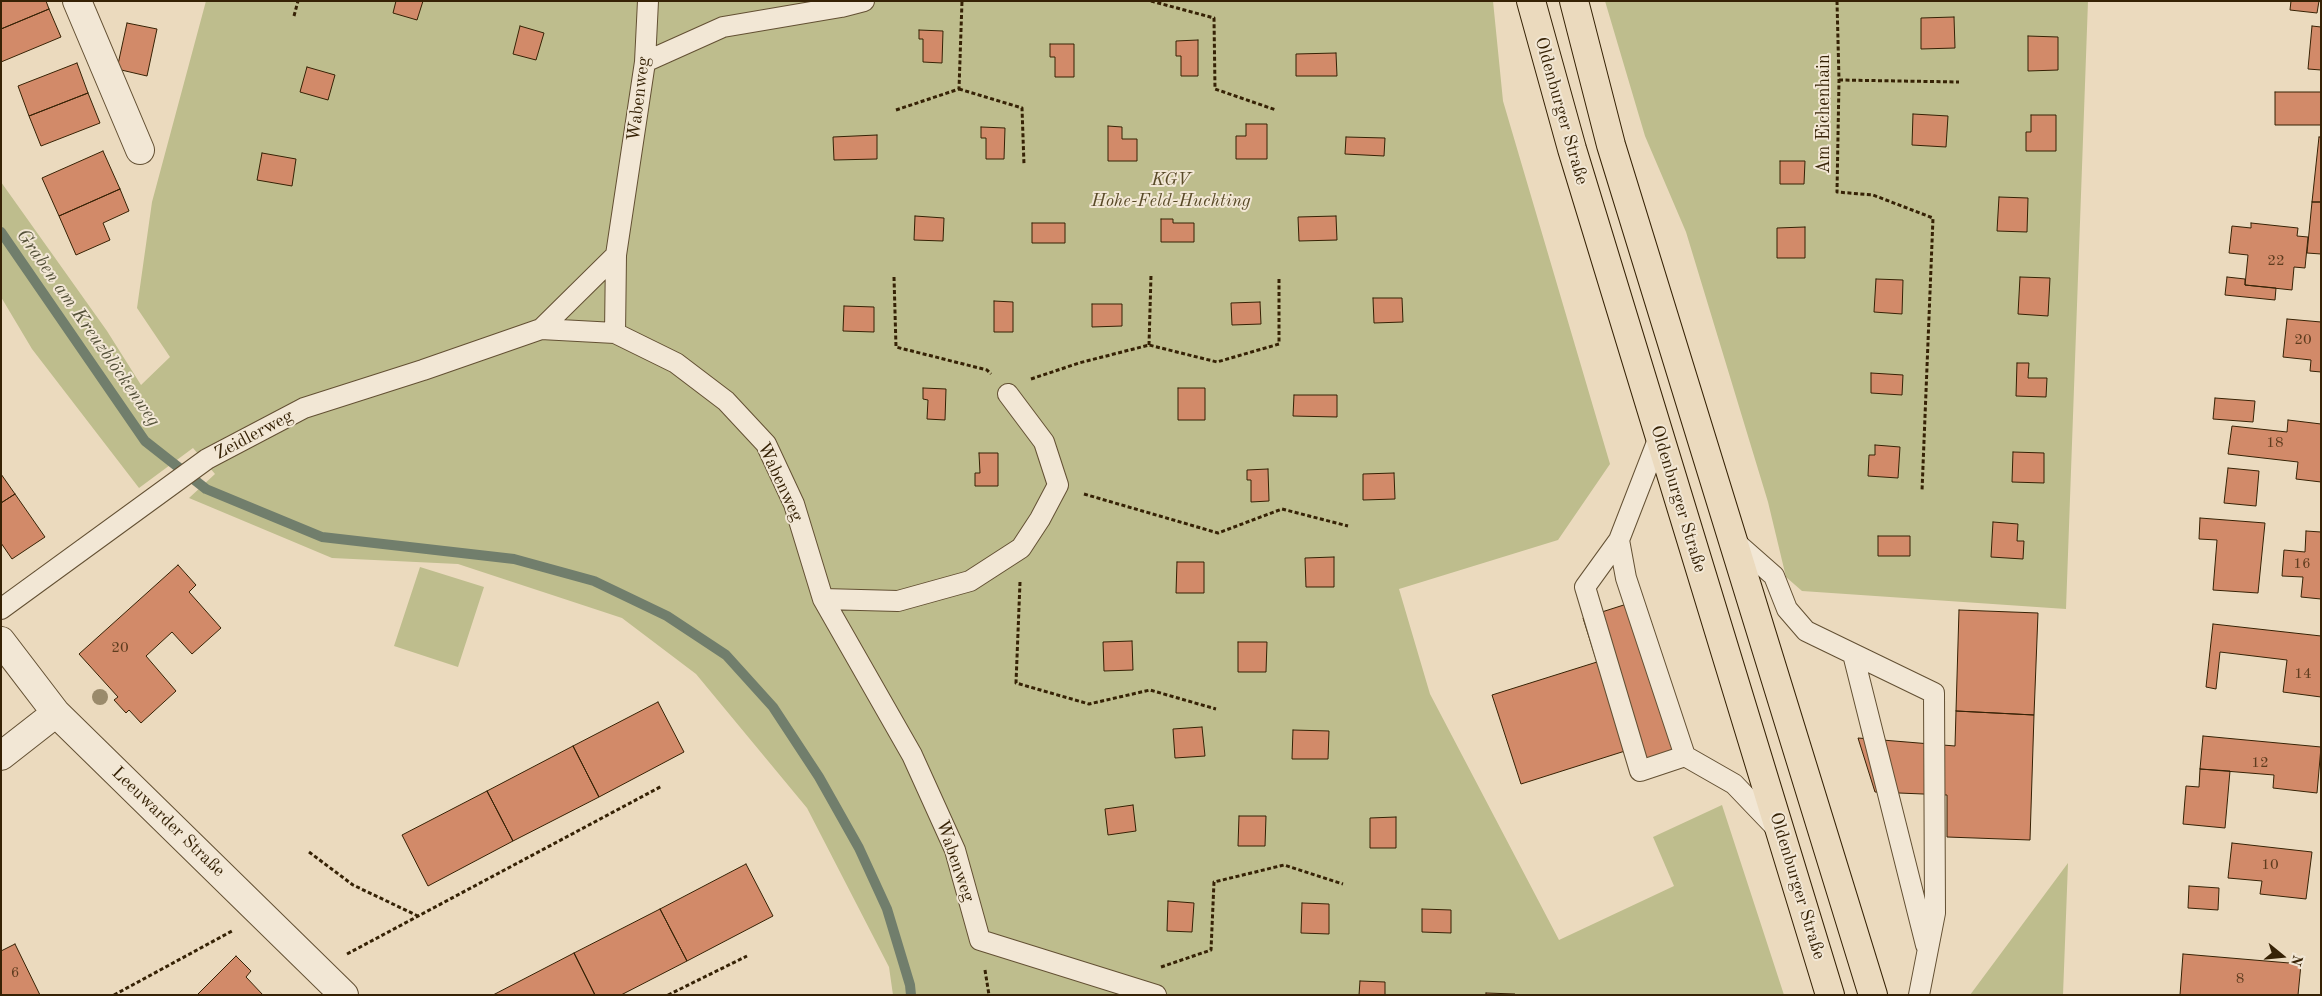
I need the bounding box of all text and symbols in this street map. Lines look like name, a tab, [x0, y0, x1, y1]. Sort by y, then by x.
street label: Oldenburger Straße	[1530, 35, 1592, 187]
street label: Am Eichenhain	[1813, 54, 1835, 174]
street label: Wabenweg	[623, 56, 655, 142]
park label: KGV Hohe-Feld-Huchting	[1091, 169, 1251, 212]
water label: Graben am Kreuzblöckenweg	[11, 225, 165, 431]
house number: 22	[2267, 252, 2285, 270]
house number: 20	[2294, 331, 2312, 349]
street label: Zeidlerweg	[211, 405, 297, 465]
street label: Oldenburger Straße	[1645, 423, 1711, 575]
house number: 18	[2266, 434, 2284, 452]
street label: Wabenweg	[752, 439, 808, 525]
house number: 16	[2293, 555, 2311, 573]
house number: 20	[111, 639, 129, 657]
house number: 14	[2294, 665, 2312, 683]
house number: 12	[2251, 754, 2269, 772]
street label: Leeuwarder Straße	[107, 762, 229, 882]
street label: Oldenburger Straße	[1764, 810, 1830, 962]
street label: Wabenweg	[931, 817, 979, 905]
house number: 10	[2261, 856, 2279, 874]
north arrow	[2257, 931, 2307, 981]
text: N	[2288, 953, 2305, 968]
house number: 6	[11, 964, 19, 982]
house number: 8	[2236, 970, 2244, 988]

